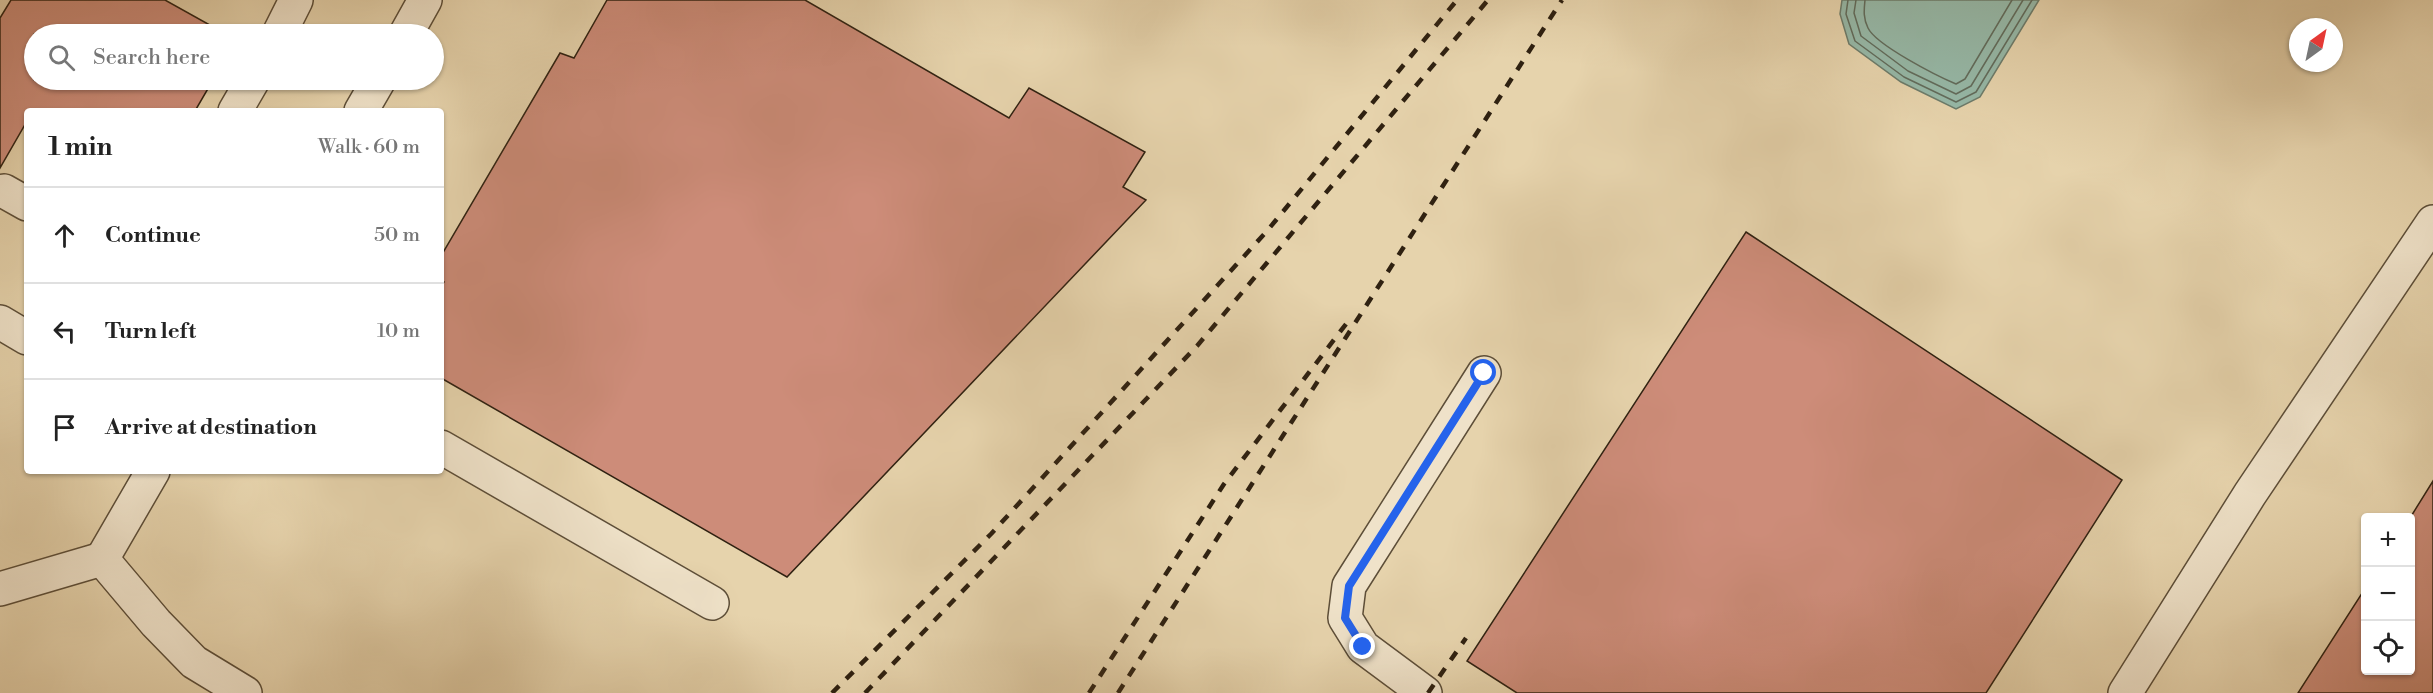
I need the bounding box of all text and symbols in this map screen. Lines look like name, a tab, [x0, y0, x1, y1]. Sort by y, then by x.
north arrow	[2289, 18, 2343, 72]
search box	[24, 24, 444, 90]
icon: search	[45, 41, 78, 74]
text: Search here	[93, 44, 210, 71]
text: 1 min	[48, 131, 113, 163]
text: Walk · 60 m	[318, 135, 420, 160]
icon: ahead	[48, 219, 81, 252]
text: Continue	[105, 222, 201, 249]
text: 50 m	[374, 223, 420, 248]
icon: left	[48, 315, 81, 348]
text: Turn left	[105, 318, 196, 345]
text: 10 m	[377, 319, 420, 344]
route start	[1470, 359, 1496, 385]
icon: arrive	[48, 411, 81, 444]
text: Arrive at destination	[105, 414, 317, 441]
map controls	[2361, 513, 2415, 675]
button: +	[2361, 513, 2415, 567]
button: −	[2361, 567, 2415, 621]
button: locate	[2361, 621, 2415, 675]
route end	[1349, 633, 1375, 659]

